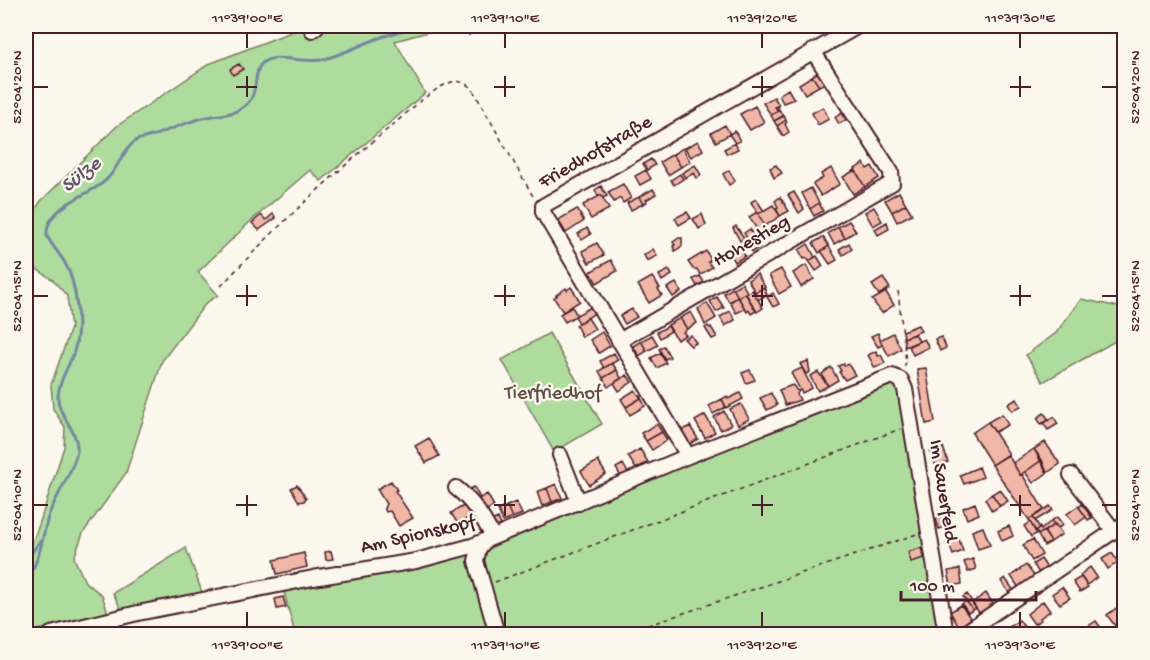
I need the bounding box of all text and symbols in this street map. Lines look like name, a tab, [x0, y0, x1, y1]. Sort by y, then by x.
text: 11°39'00"E	[211, 10, 283, 28]
text: 11°39'10"E	[470, 10, 540, 28]
text: 11°39'20"E	[726, 10, 797, 28]
text: 11°39'30"E	[984, 10, 1056, 28]
text: 52°04'20"N	[9, 50, 27, 124]
text: 52°04'20"N	[1127, 50, 1145, 124]
street label: Friedhofstraße	[534, 111, 657, 195]
water label: Sülze	[57, 152, 108, 199]
street label: Hohestieg	[710, 211, 794, 273]
text: 52°04'15"N	[9, 260, 27, 332]
text: 52°04'15"N	[1127, 260, 1145, 332]
park label: Tierfriedhof	[504, 383, 603, 406]
street label: Im Sauerfeld	[923, 438, 962, 546]
text: 52°04'10"N	[9, 469, 27, 541]
text: 52°04'10"N	[1127, 469, 1145, 541]
street label: Am Spionskopf	[359, 511, 479, 560]
scale bar	[901, 564, 1036, 602]
text: 100 m	[909, 577, 955, 598]
text: 11°39'00"E	[211, 637, 283, 655]
text: 11°39'10"E	[470, 637, 540, 655]
text: 11°39'20"E	[726, 637, 797, 655]
text: 11°39'30"E	[984, 637, 1056, 655]

